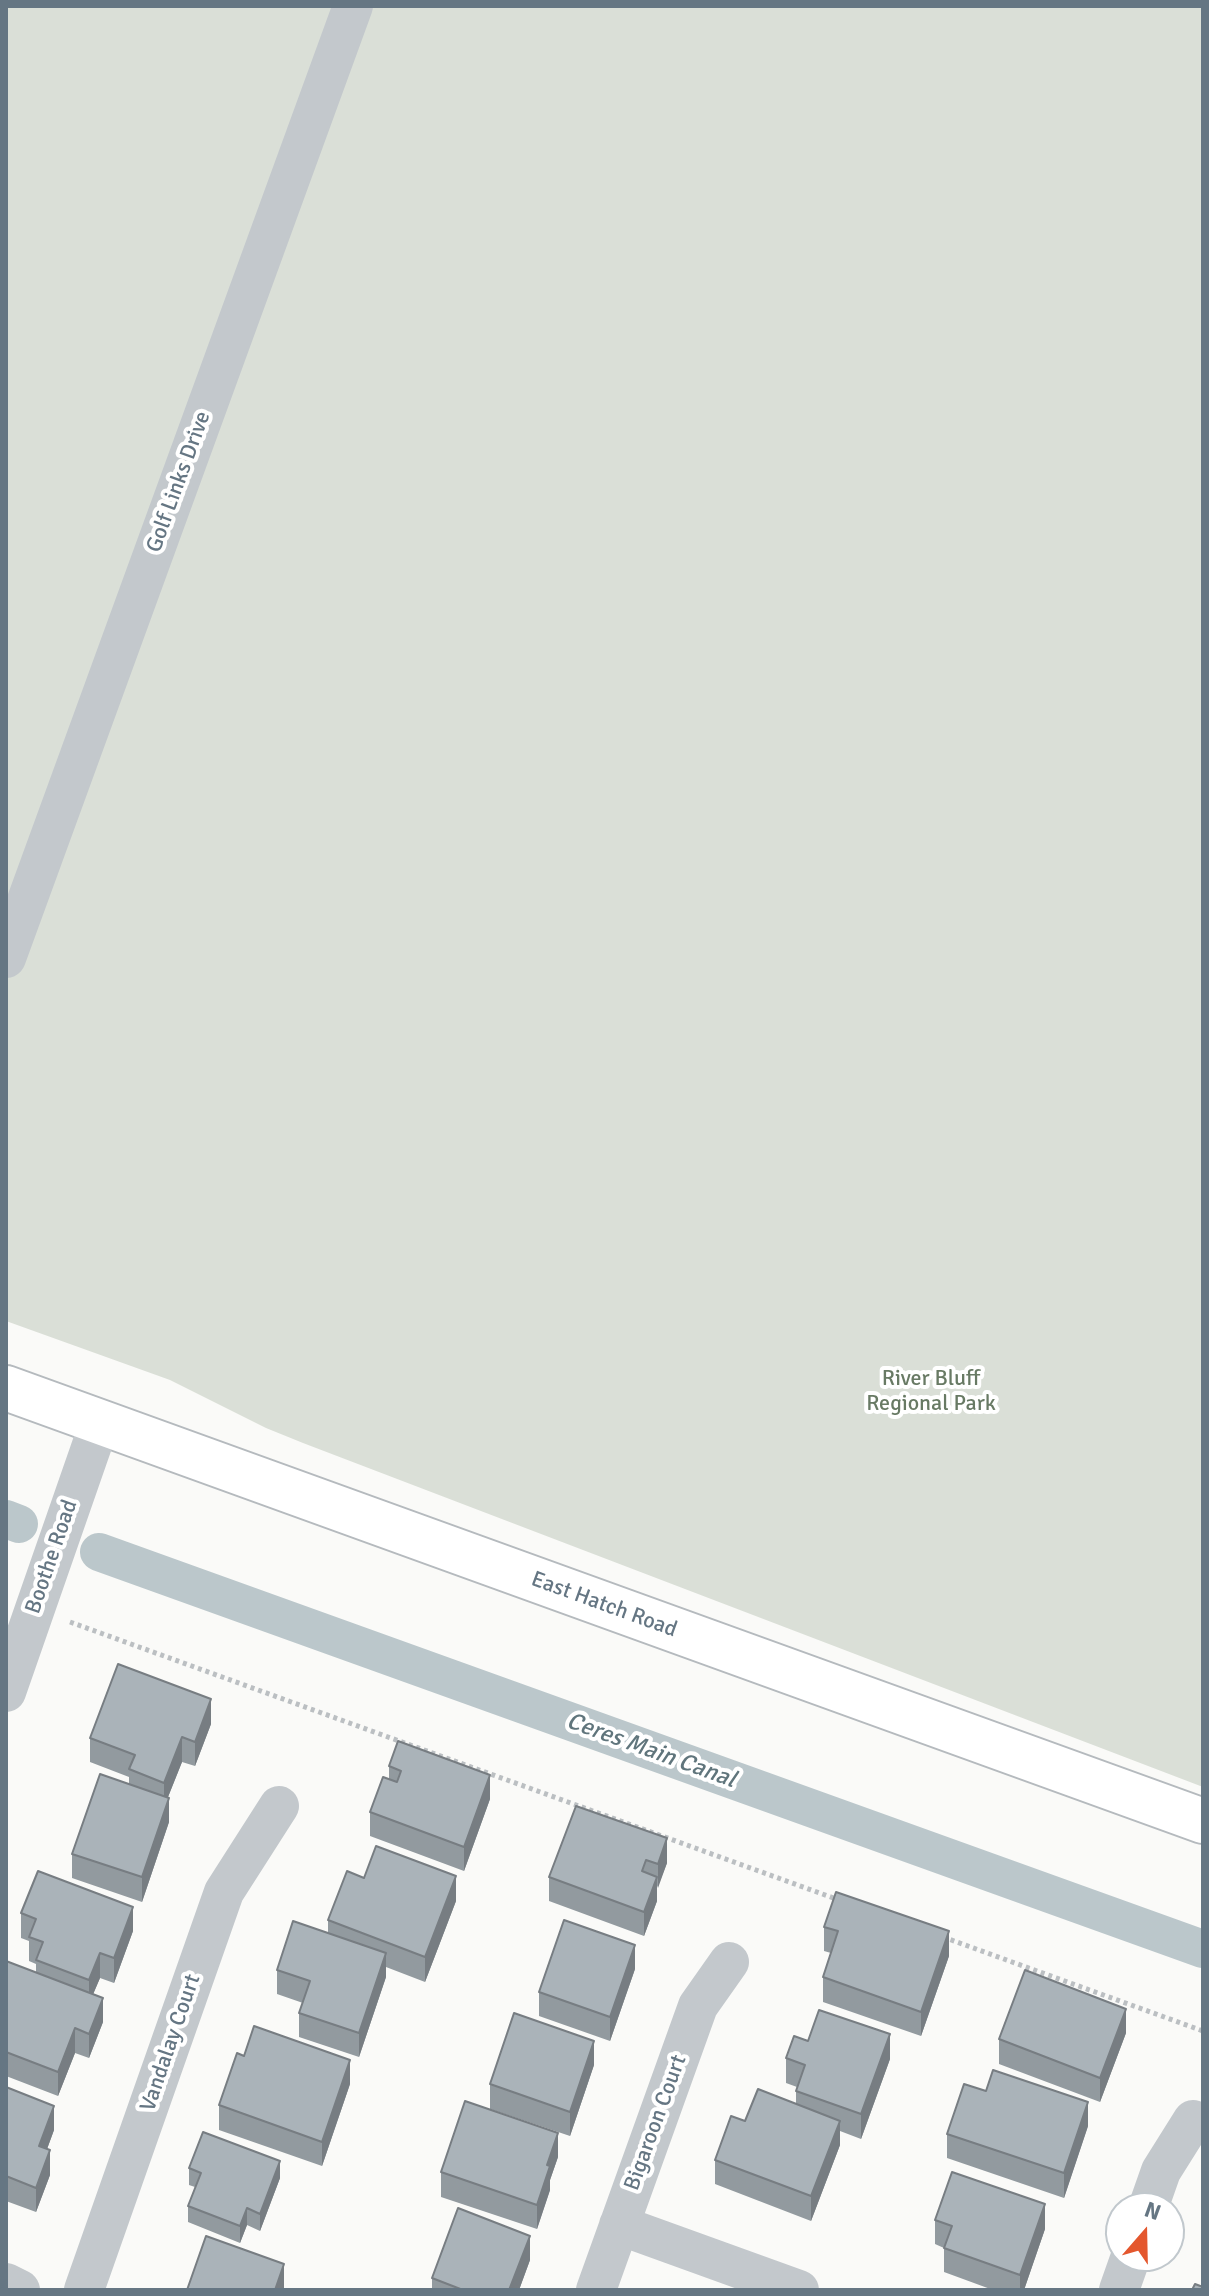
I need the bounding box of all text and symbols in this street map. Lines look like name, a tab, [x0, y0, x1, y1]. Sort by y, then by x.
street label: Golf Links Drive	[141, 408, 217, 556]
park label: River Bluff Regional Park	[866, 1366, 996, 1418]
street label: Boothe Road	[20, 1497, 84, 1617]
street label: East Hatch Road	[528, 1566, 680, 1644]
water label: Ceres Main Canal	[563, 1707, 739, 1795]
street label: Vandalay Court	[135, 1971, 207, 2115]
street label: Bigaroon Court	[619, 2052, 693, 2194]
north arrow	[1105, 2192, 1185, 2272]
text: N	[1141, 2196, 1165, 2226]

